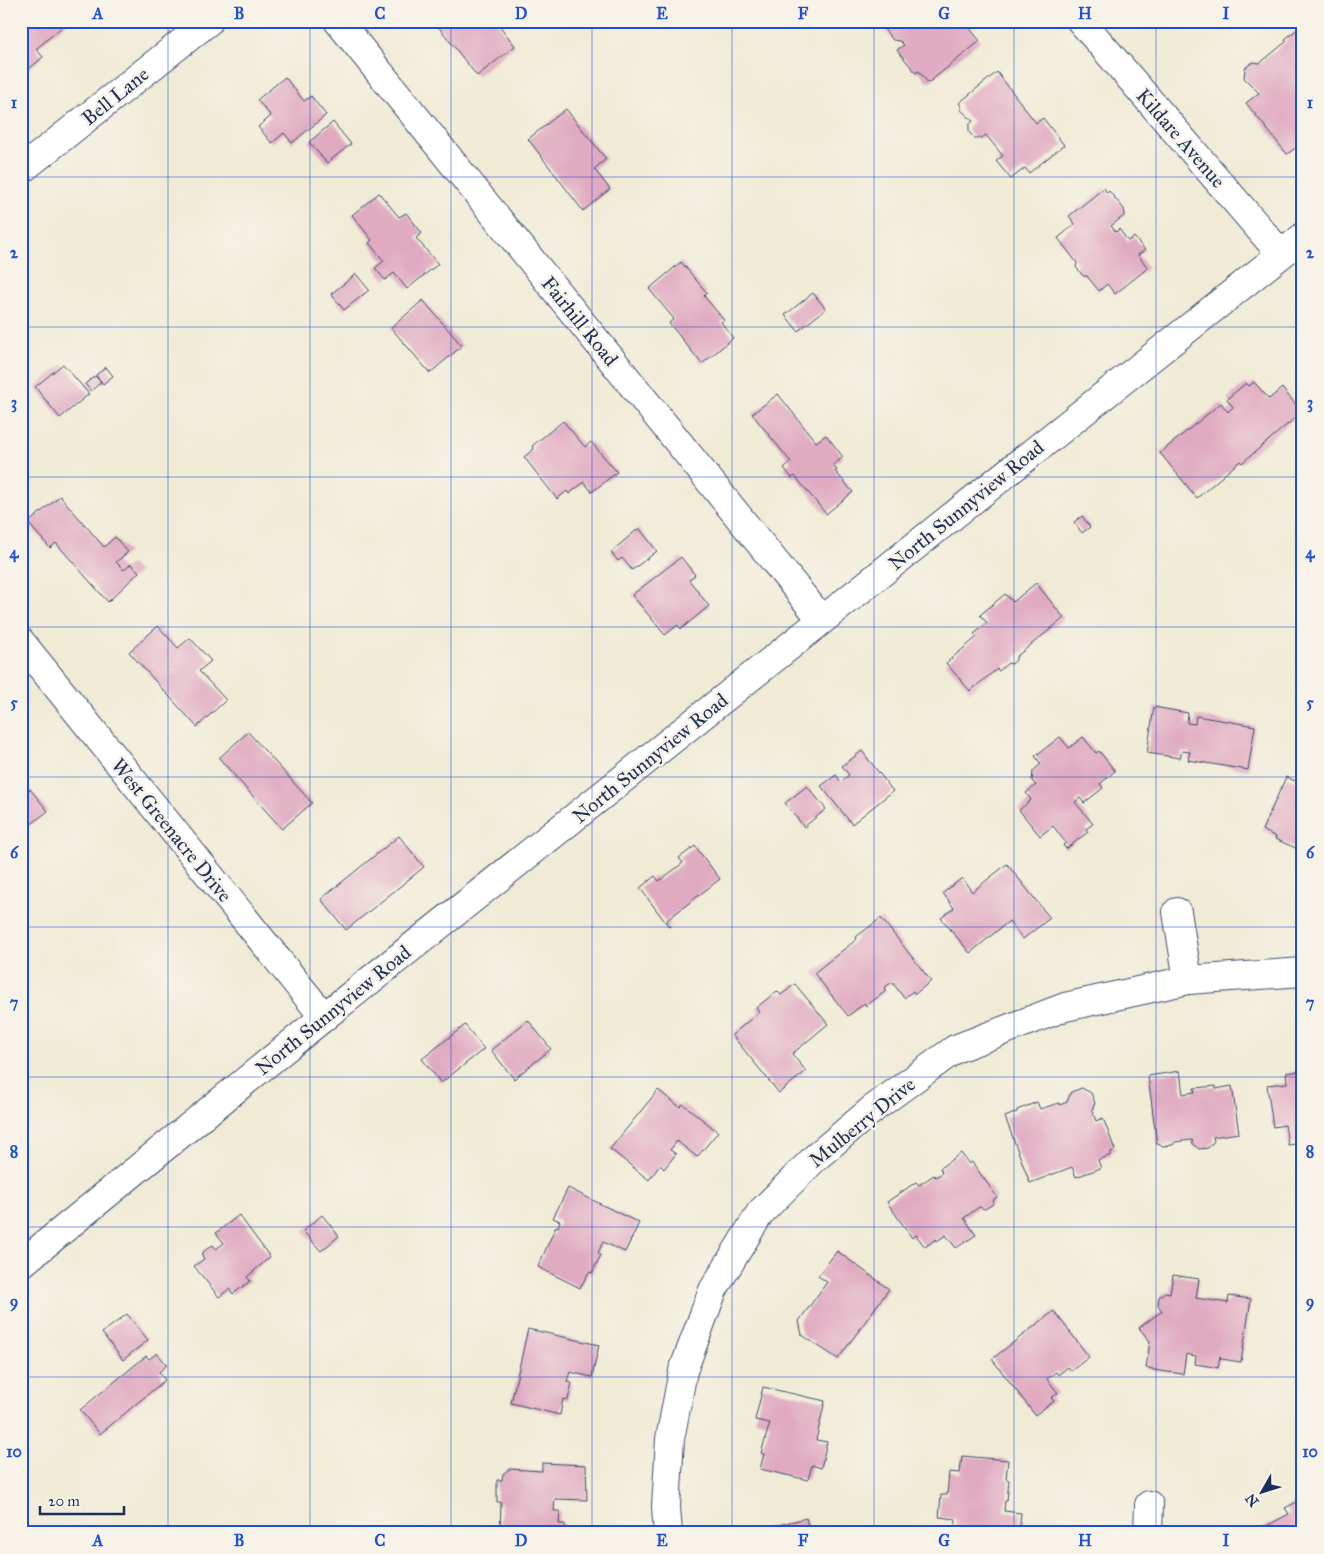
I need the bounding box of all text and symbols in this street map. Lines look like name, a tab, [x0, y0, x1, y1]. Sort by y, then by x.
text: A	[92, 4, 104, 23]
text: B	[234, 4, 244, 23]
text: C	[375, 4, 386, 23]
text: D	[515, 4, 528, 23]
text: E	[656, 4, 668, 23]
text: F	[798, 4, 809, 23]
text: G	[938, 4, 950, 23]
text: H	[1078, 4, 1092, 23]
text: I	[1223, 4, 1230, 23]
street label: Bell Lane	[77, 62, 153, 130]
street label: Kildare Avenue	[1131, 83, 1231, 193]
text: 1	[11, 93, 18, 112]
text: 1	[1307, 93, 1314, 112]
text: 2	[10, 243, 19, 262]
text: 2	[1306, 243, 1315, 262]
street label: Fairhill Road	[537, 271, 623, 371]
text: 3	[11, 393, 17, 413]
text: 3	[1307, 393, 1313, 413]
street label: North Sunnyview Road	[883, 435, 1049, 575]
text: 4	[10, 543, 20, 563]
text: 4	[1306, 543, 1316, 563]
street label: North Sunnyview Road	[567, 688, 733, 828]
text: 5	[10, 693, 18, 712]
text: 5	[1306, 693, 1314, 712]
street label: West Greenacre Drive	[107, 753, 237, 907]
text: 6	[10, 843, 19, 862]
text: 6	[1306, 843, 1315, 862]
street label: North Sunnyview Road	[250, 940, 416, 1080]
text: 7	[10, 993, 19, 1012]
text: 7	[1306, 993, 1315, 1012]
street label: Mulberry Drive	[804, 1072, 920, 1172]
text: 8	[10, 1142, 18, 1161]
text: 8	[1306, 1142, 1314, 1161]
text: 9	[10, 1292, 18, 1312]
text: 9	[1306, 1292, 1314, 1312]
text: 10	[6, 1442, 22, 1461]
text: 10	[1302, 1442, 1318, 1461]
north arrow	[1236, 1466, 1286, 1516]
scale bar	[40, 1484, 124, 1516]
text: N	[1242, 1490, 1263, 1510]
text: 20 m	[48, 1492, 80, 1510]
text: A	[92, 1531, 104, 1550]
text: B	[234, 1531, 244, 1550]
text: C	[375, 1531, 386, 1550]
text: D	[515, 1531, 528, 1550]
text: E	[656, 1531, 668, 1550]
text: F	[798, 1531, 809, 1550]
text: G	[938, 1531, 950, 1550]
text: H	[1078, 1531, 1092, 1550]
text: I	[1223, 1531, 1230, 1550]

